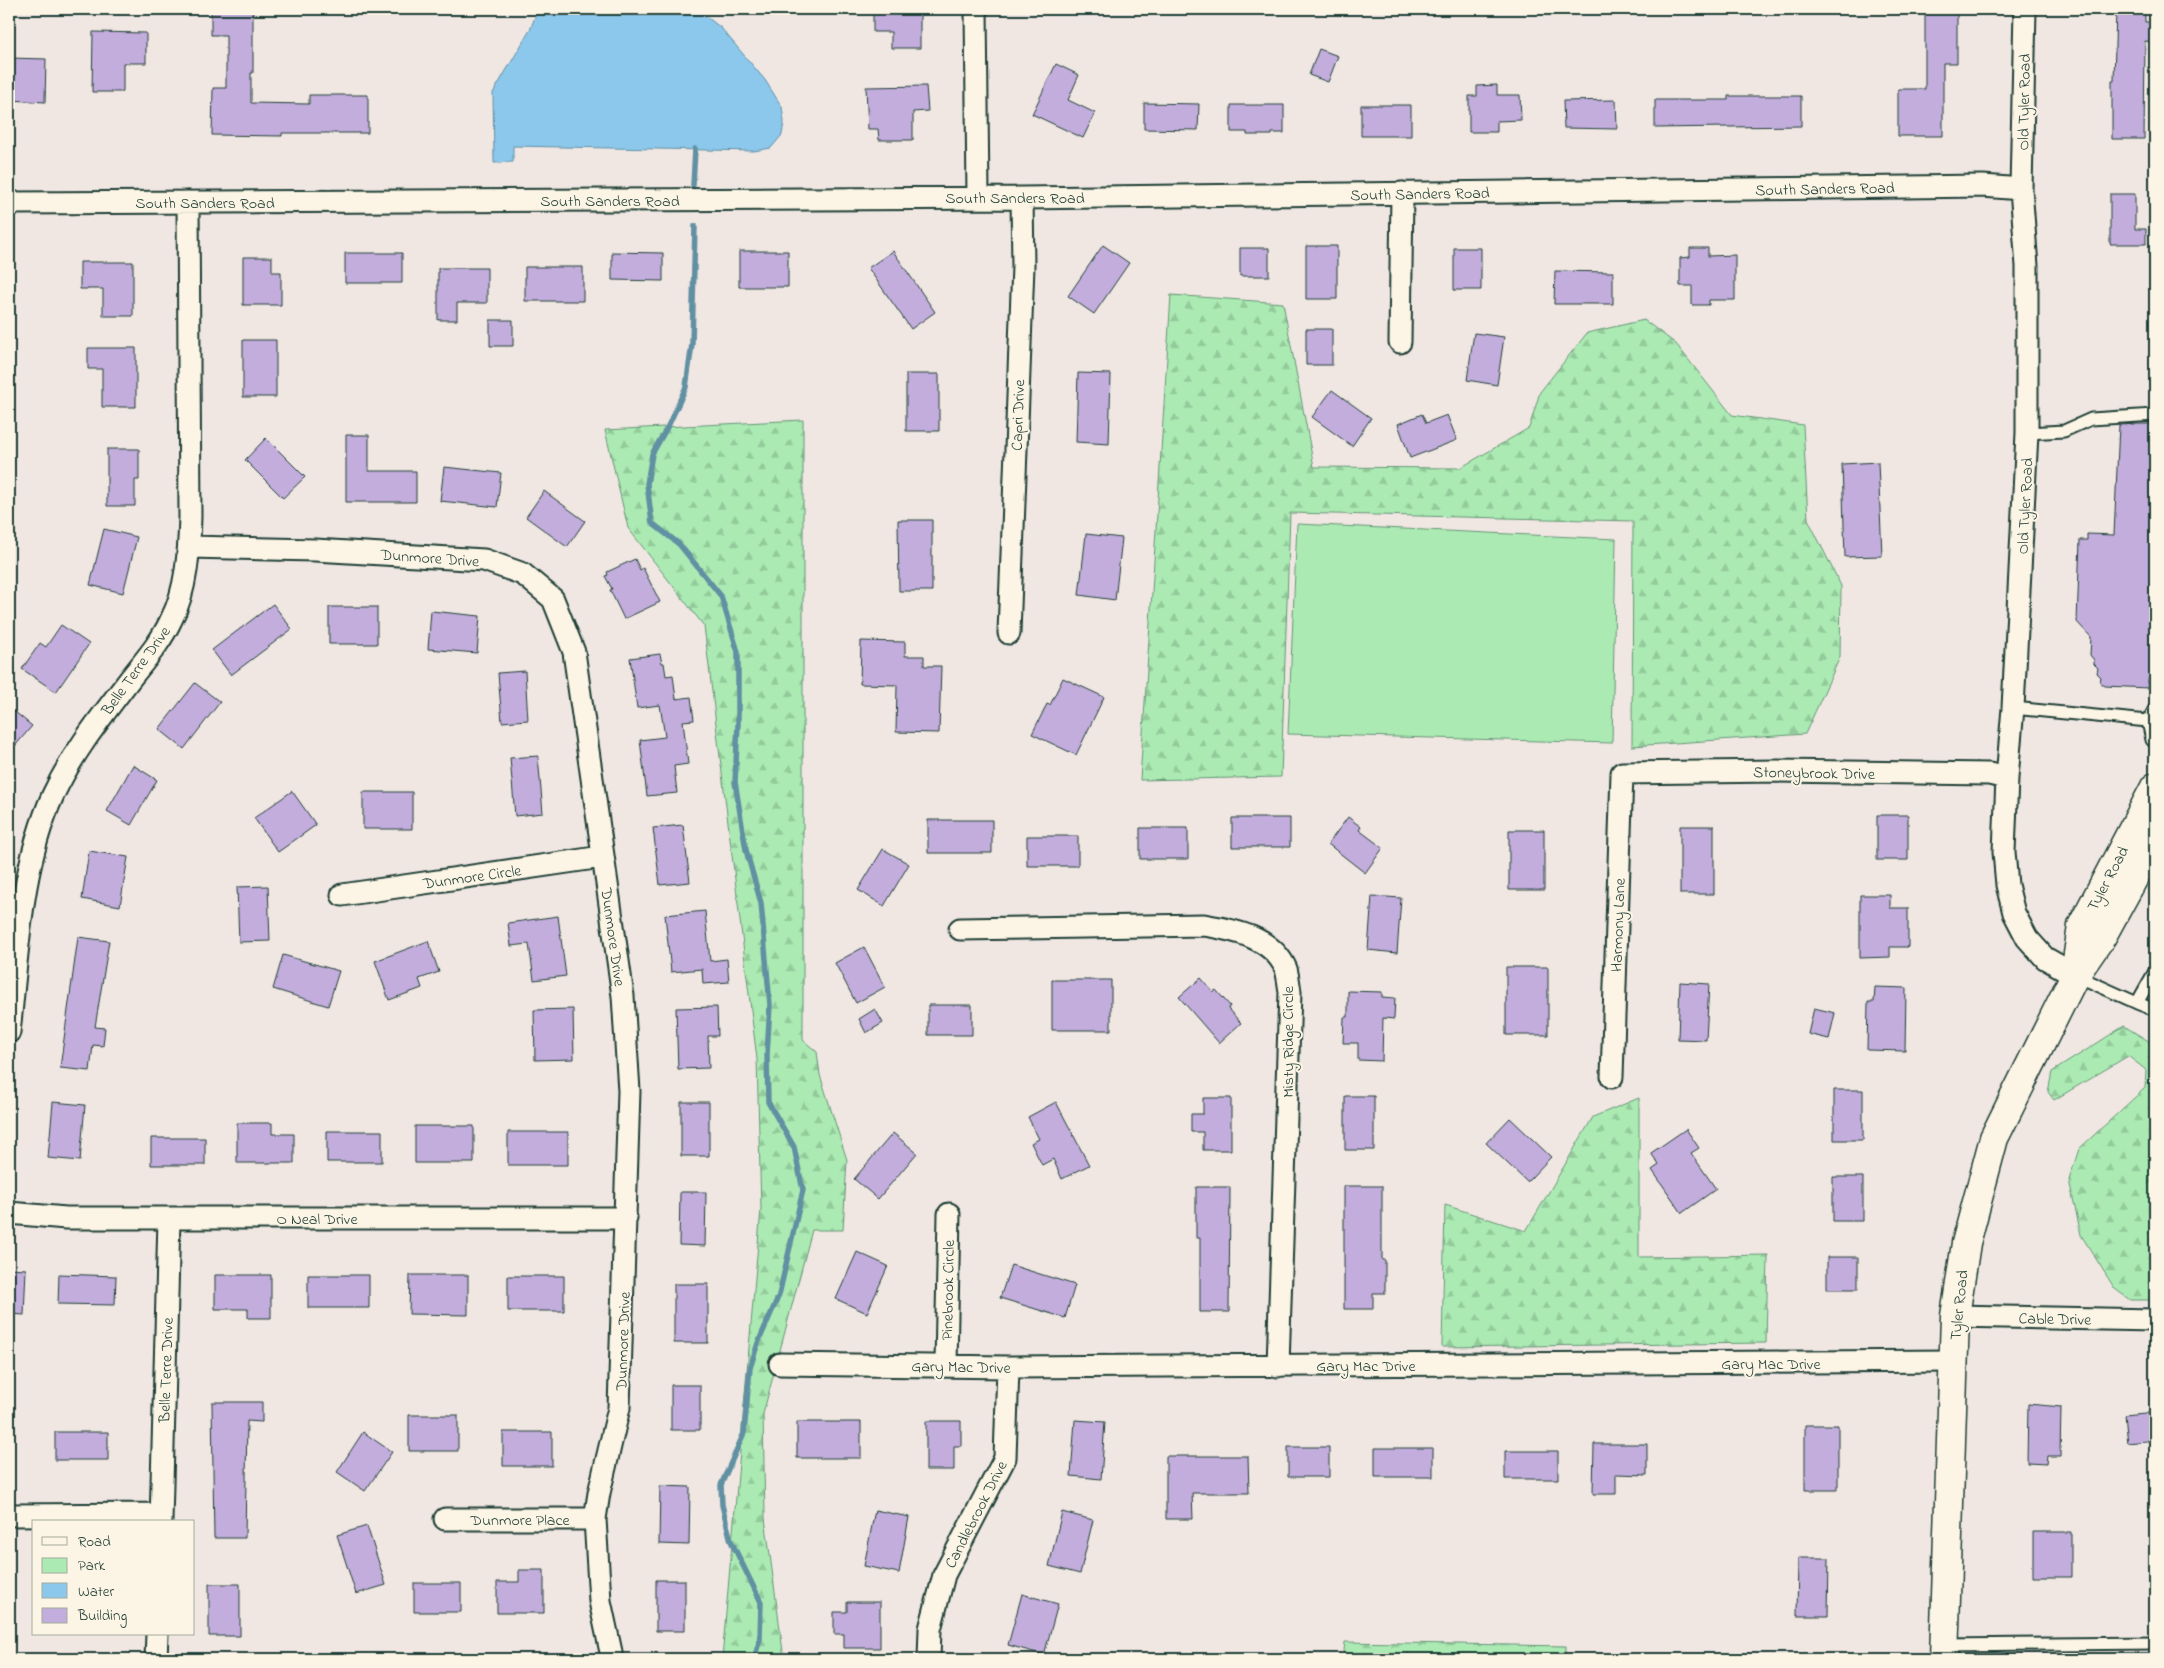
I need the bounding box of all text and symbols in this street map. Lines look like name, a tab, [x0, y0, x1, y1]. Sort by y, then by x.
street label: Old Tyler Road	[2012, 54, 2038, 151]
street label: South Sanders Road	[1755, 177, 1895, 203]
street label: South Sanders Road	[1350, 182, 1490, 208]
street label: South Sanders Road	[945, 187, 1085, 211]
street label: South Sanders Road	[540, 190, 680, 214]
street label: South Sanders Road	[135, 192, 275, 216]
street label: Capri Drive	[1006, 378, 1032, 451]
street label: Old Tyler Road	[2011, 457, 2041, 555]
street label: Dunmore Drive	[379, 544, 481, 574]
street label: Belle Terre Drive	[95, 621, 178, 722]
street label: Stoneybrook Drive	[1753, 761, 1876, 787]
street label: Tyler Road	[2082, 842, 2136, 916]
street label: Dunmore Circle	[421, 859, 524, 897]
street label: Harmony Lane	[1605, 877, 1633, 972]
street label: Dunmore Drive	[593, 886, 631, 989]
street label: Misty Ridge Circle	[1277, 985, 1301, 1098]
street label: O Neal Drive	[276, 1208, 358, 1232]
street label: Pinebrook Circle	[936, 1239, 962, 1340]
street label: Tyler Road	[1944, 1269, 1976, 1341]
street label: Dunmore Drive	[610, 1290, 638, 1392]
street label: Cable Drive	[2018, 1307, 2092, 1333]
street label: Belle Terre Drive	[153, 1316, 181, 1424]
street label: Gary Mac Drive	[1721, 1353, 1822, 1377]
street label: Gary Mac Drive	[911, 1355, 1012, 1381]
street label: Gary Mac Drive	[1316, 1355, 1417, 1379]
street label: Candlebrook Drive	[939, 1456, 1015, 1573]
street label: Dunmore Place	[469, 1509, 571, 1533]
legend	[32, 1520, 195, 1636]
text: Road	[78, 1531, 111, 1553]
text: Park	[78, 1555, 106, 1577]
text: Water	[78, 1581, 114, 1603]
text: Building	[77, 1605, 127, 1628]

